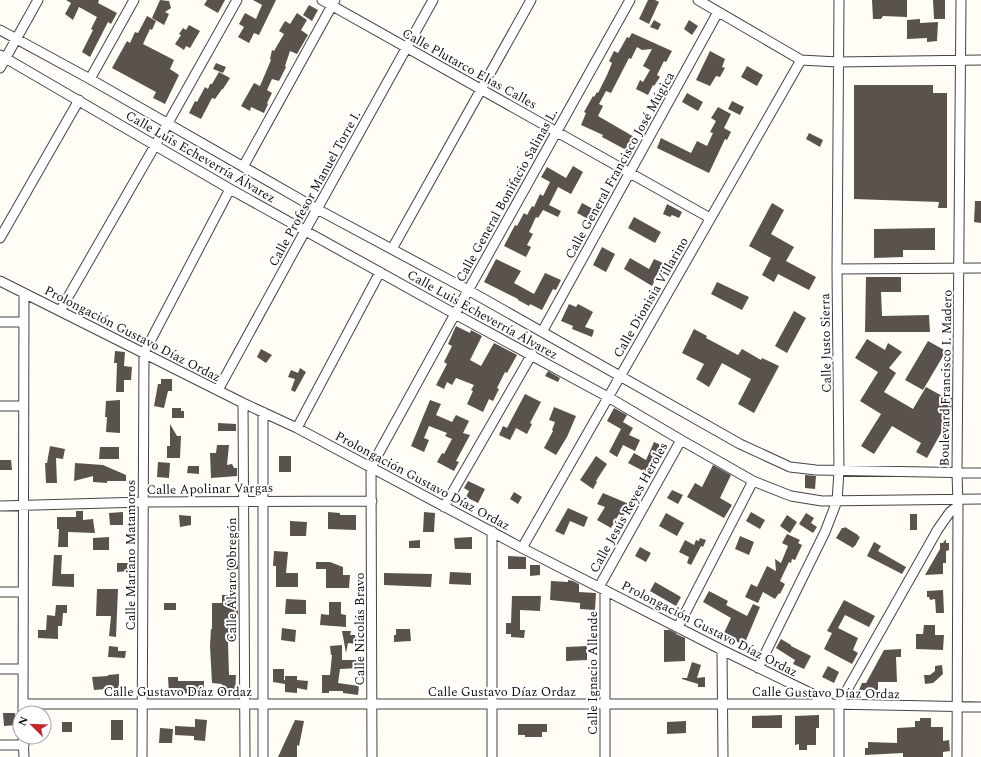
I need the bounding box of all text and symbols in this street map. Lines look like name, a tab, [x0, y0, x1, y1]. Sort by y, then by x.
street label: Calle Plutarco Elías Calles	[398, 23, 541, 114]
street label: Calle General Francisco José Múgica	[560, 68, 680, 263]
street label: Calle General Bonifacio Salinas L.	[451, 105, 563, 286]
street label: Calle Luis Echeverría Álvarez	[122, 106, 279, 208]
street label: Calle Profesor Manuel Torre I.	[264, 107, 366, 270]
street label: Calle Dionisia Villarino	[608, 233, 694, 362]
street label: Calle Luis Echeverría Álvarez	[403, 265, 562, 365]
street label: Prolongación Gustavo Díaz Ordaz	[41, 281, 224, 387]
street label: Boulevard Francisco I. Madero	[934, 289, 958, 467]
street label: Calle Justo Sierra	[815, 292, 837, 393]
street label: Prolongación Gustavo Díaz Ordaz	[331, 426, 514, 536]
street label: Calle Jesús Reyes Heroles	[585, 438, 673, 577]
street label: Calle Apolinar Vargas	[146, 478, 274, 500]
street label: Calle Mariano Matamoros	[121, 480, 141, 630]
street label: Calle Álvaro Obregón	[222, 517, 242, 643]
street label: Calle Nicolás Bravo	[350, 572, 370, 686]
street label: Prolongación Gustavo Díaz Ordaz	[618, 576, 801, 682]
street label: Calle Ignacio Allende	[583, 611, 603, 735]
street label: Calle Gustavo Díaz Ordaz	[104, 682, 252, 702]
street label: Calle Gustavo Díaz Ordaz	[428, 682, 576, 702]
street label: Calle Gustavo Díaz Ordaz	[752, 682, 900, 704]
north arrow	[12, 705, 52, 745]
text: N	[14, 714, 33, 729]

